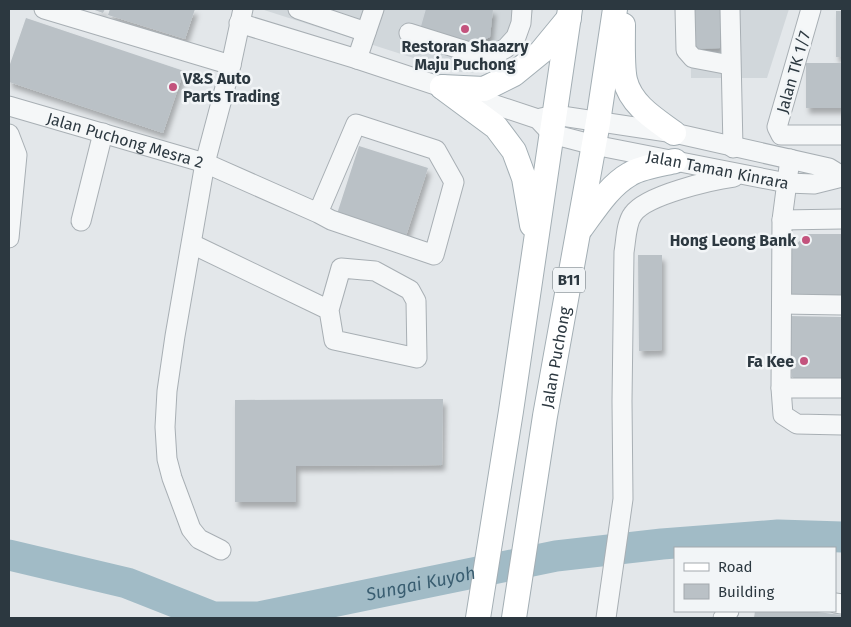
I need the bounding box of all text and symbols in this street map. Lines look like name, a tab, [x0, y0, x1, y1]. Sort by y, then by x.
marker: Restoran Shaazry Maju Puchong	[459, 23, 471, 35]
street label: Jalan TK 1/7	[773, 29, 814, 115]
place label: Restoran Shaazry Maju Puchong	[402, 37, 529, 74]
place label: V&S Auto Parts Trading	[182, 69, 280, 106]
marker: V&S Auto Parts Trading	[167, 81, 179, 93]
street label: Jalan Puchong Mesra 2	[45, 109, 206, 172]
street label: Jalan Taman Kinrara	[645, 147, 790, 193]
place label: Hong Leong Bank	[670, 231, 796, 250]
marker: Hong Leong Bank	[800, 234, 812, 246]
road number: B11	[553, 268, 585, 292]
street label: Jalan Puchong	[538, 305, 575, 410]
place label: Fa Kee	[747, 352, 794, 371]
marker: Fa Kee	[798, 355, 810, 367]
legend	[674, 547, 836, 612]
text: Road	[718, 558, 753, 576]
water label: Sungai Kuyoh	[363, 562, 478, 606]
text: Building	[718, 583, 774, 601]

